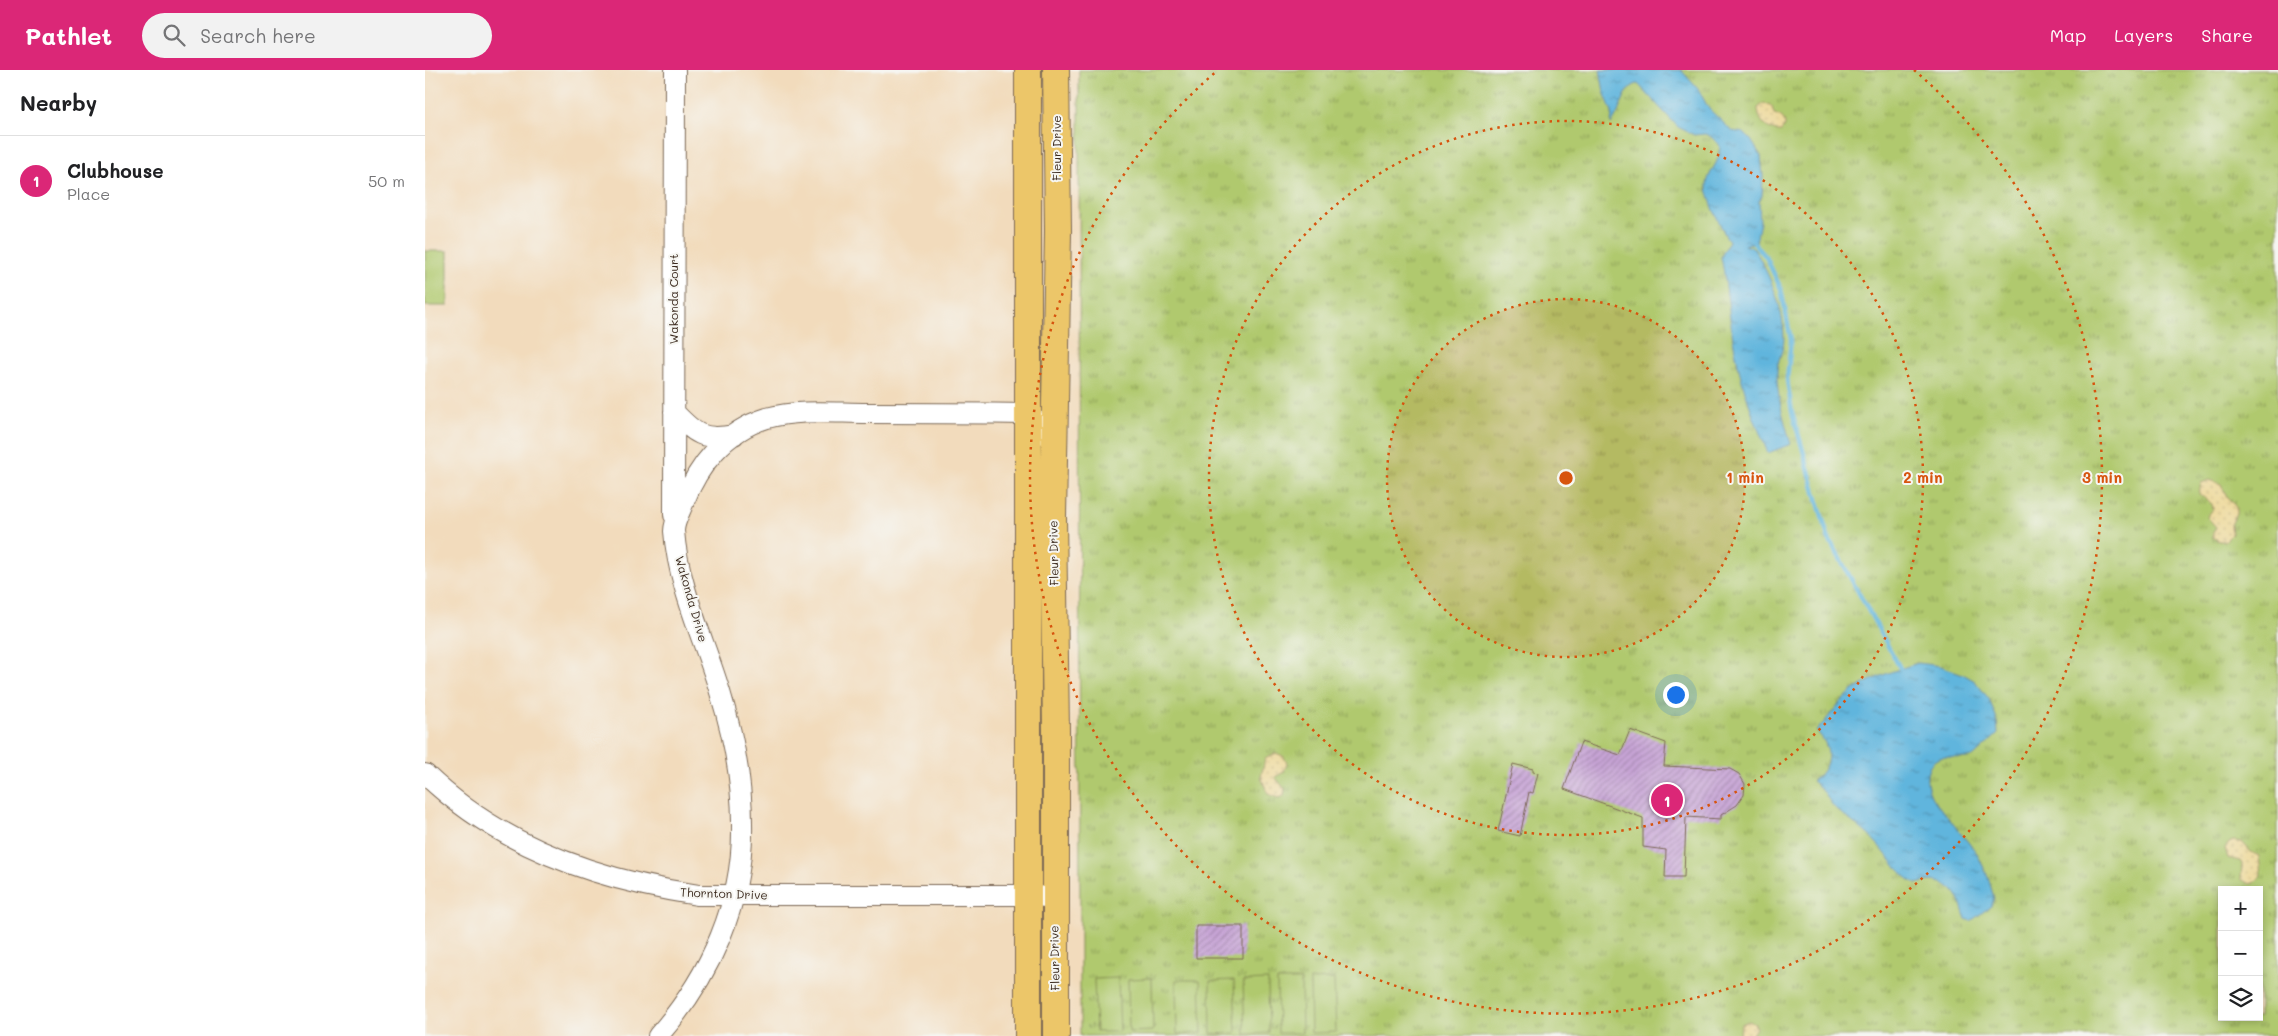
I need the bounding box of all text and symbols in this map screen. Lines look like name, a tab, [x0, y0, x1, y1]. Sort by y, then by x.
search box	[142, 13, 492, 58]
text: Pathlet	[25, 20, 112, 51]
icon: search	[160, 21, 188, 49]
text: Search here	[200, 23, 316, 48]
text: Map	[2050, 23, 2086, 47]
text: Layers	[2114, 23, 2173, 47]
text: Share	[2201, 23, 2253, 47]
text: Nearby	[20, 89, 97, 116]
street label: Fleur Drive	[1048, 115, 1064, 181]
text: Clubhouse	[67, 158, 164, 183]
text: 1	[32, 170, 40, 191]
text: 50 m	[368, 170, 405, 191]
text: Place	[67, 183, 110, 204]
street label: Wakonda Court	[665, 254, 681, 344]
text: 1 min	[1726, 467, 1764, 487]
text: 2 min	[1903, 467, 1943, 487]
text: 3 min	[2082, 467, 2122, 487]
centre of rings	[1557, 469, 1575, 487]
street label: Fleur Drive	[1044, 520, 1062, 586]
street label: Wakonda Drive	[672, 554, 712, 644]
your location	[1663, 682, 1689, 708]
pin: 1	[1651, 781, 1683, 819]
street label: Thornton Drive	[680, 883, 768, 903]
map controls	[2218, 886, 2263, 1021]
button: +	[2218, 886, 2263, 931]
street label: Fleur Drive	[1045, 925, 1063, 991]
button: −	[2218, 931, 2263, 976]
button: layers	[2218, 976, 2263, 1021]

